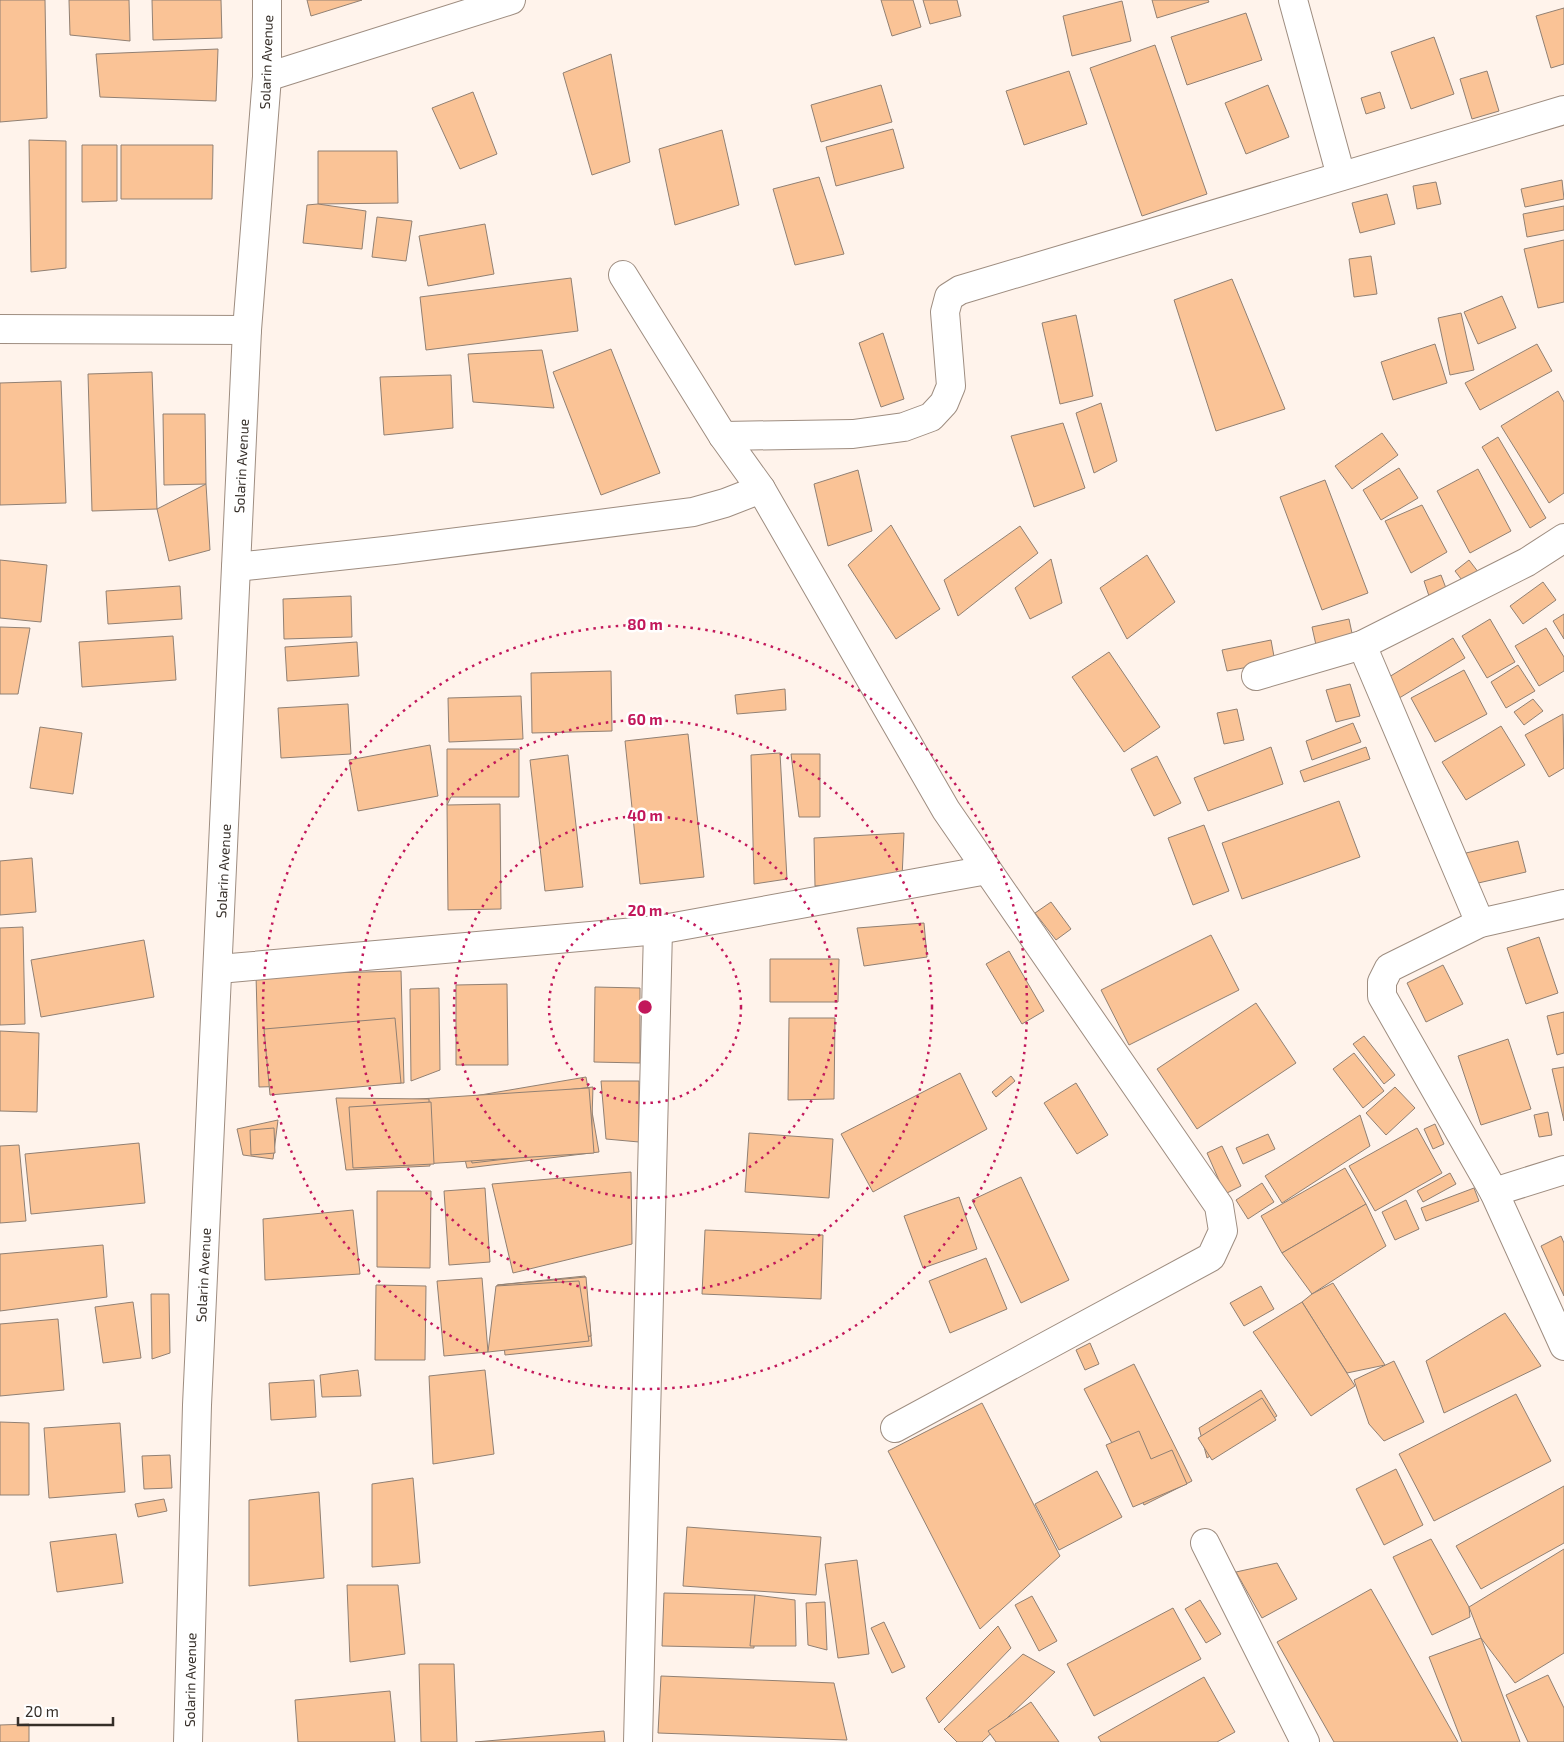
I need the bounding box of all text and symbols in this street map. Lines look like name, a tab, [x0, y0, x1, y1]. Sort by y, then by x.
street label: Solarin Avenue	[256, 14, 276, 110]
street label: Solarin Avenue	[230, 418, 252, 514]
text: 80 m	[627, 615, 663, 633]
text: 60 m	[628, 710, 662, 728]
text: 40 m	[627, 806, 663, 824]
street label: Solarin Avenue	[212, 823, 234, 919]
text: 20 m	[628, 901, 662, 919]
centre of rings	[636, 998, 654, 1016]
street label: Solarin Avenue	[192, 1227, 214, 1323]
street label: Solarin Avenue	[181, 1633, 199, 1727]
scale bar	[18, 1694, 112, 1726]
text: 20 m	[25, 1702, 59, 1720]

